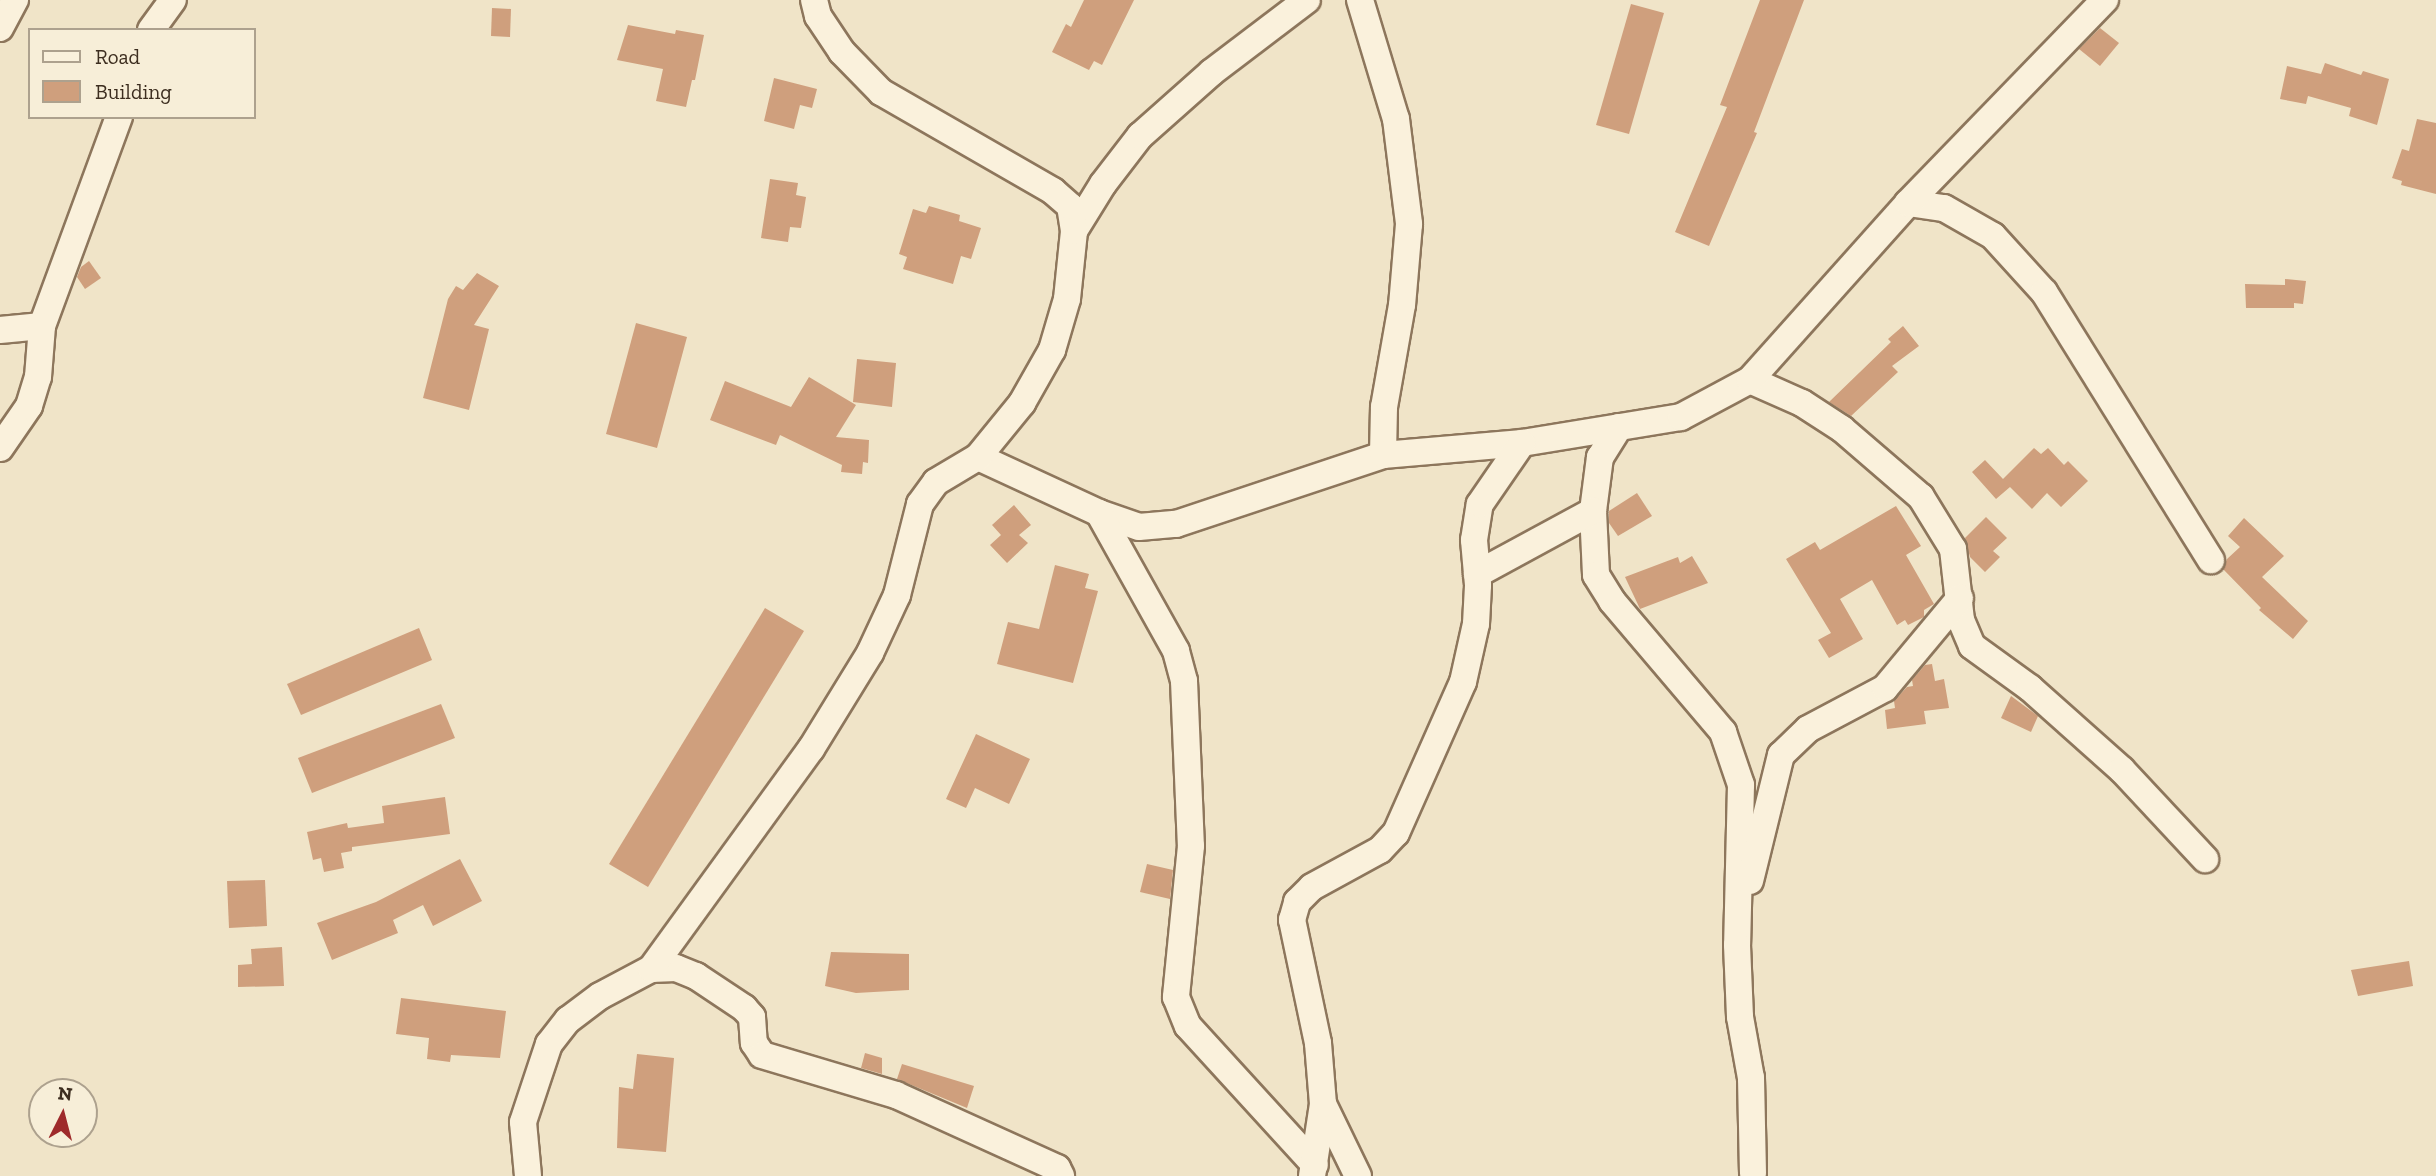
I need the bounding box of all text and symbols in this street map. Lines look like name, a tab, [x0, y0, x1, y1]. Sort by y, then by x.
legend	[28, 28, 256, 119]
text: Road	[95, 44, 140, 69]
text: Building	[95, 79, 172, 104]
north arrow	[28, 1078, 98, 1148]
text: N	[57, 1081, 73, 1106]

